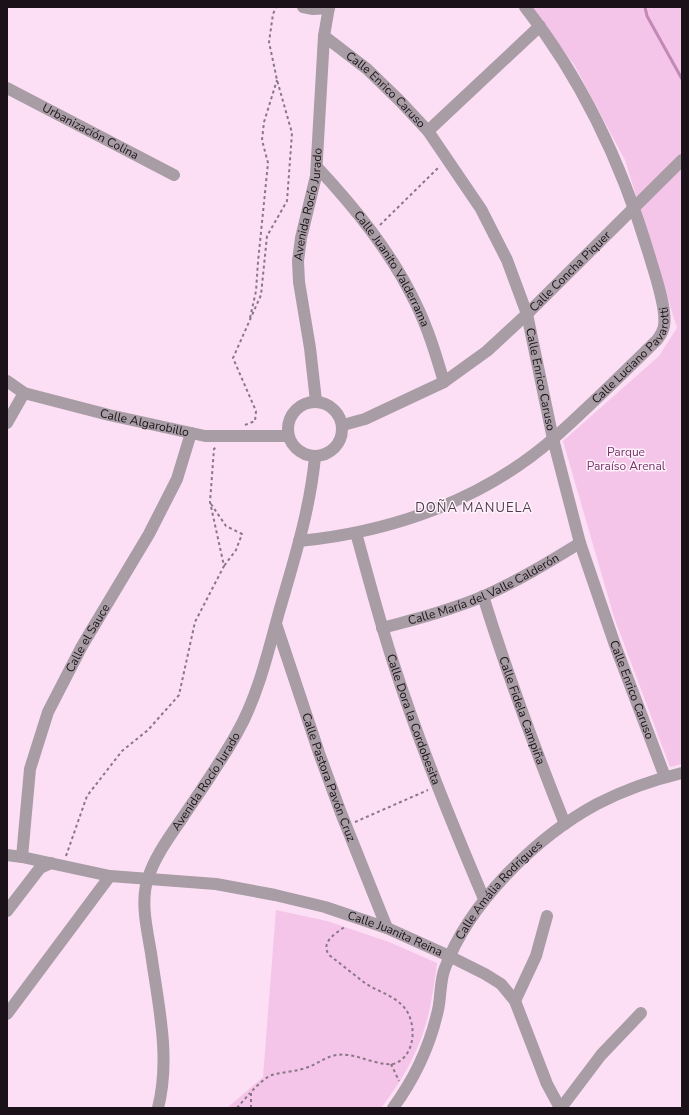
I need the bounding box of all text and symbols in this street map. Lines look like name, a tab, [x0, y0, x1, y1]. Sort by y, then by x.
street label: Calle Enrico Caruso	[343, 48, 429, 132]
street label: Urbanización Colina	[39, 100, 141, 163]
street label: Avenida Rocío Jurado	[290, 147, 326, 262]
street label: Calle Juanito Valderrama	[350, 207, 433, 329]
street label: Calle Concha Piquer	[526, 227, 615, 315]
street label: Calle Luciano Pavarotti	[588, 306, 673, 407]
street label: Calle Enrico Caruso	[522, 326, 559, 432]
street label: Calle Algarobillo	[98, 405, 191, 440]
park label: Parque Paraíso Arenal	[587, 444, 666, 474]
district label: DOÑA MANUELA	[415, 499, 533, 517]
street label: Calle María del Valle Calderón	[406, 550, 562, 629]
street label: Calle el Sauce	[62, 601, 113, 675]
street label: Calle Enrico Caruso	[606, 638, 658, 742]
street label: Calle Dora la Cordobesita	[383, 652, 444, 787]
street label: Calle Fidela Campiña	[495, 654, 549, 767]
street label: Calle Pastora Pavón Cruz	[298, 711, 360, 844]
street label: Avenida Rocío Jurado	[168, 729, 244, 834]
street label: Calle Amália Rodrigues	[452, 836, 546, 943]
street label: Calle Juanita Reina	[346, 907, 445, 960]

